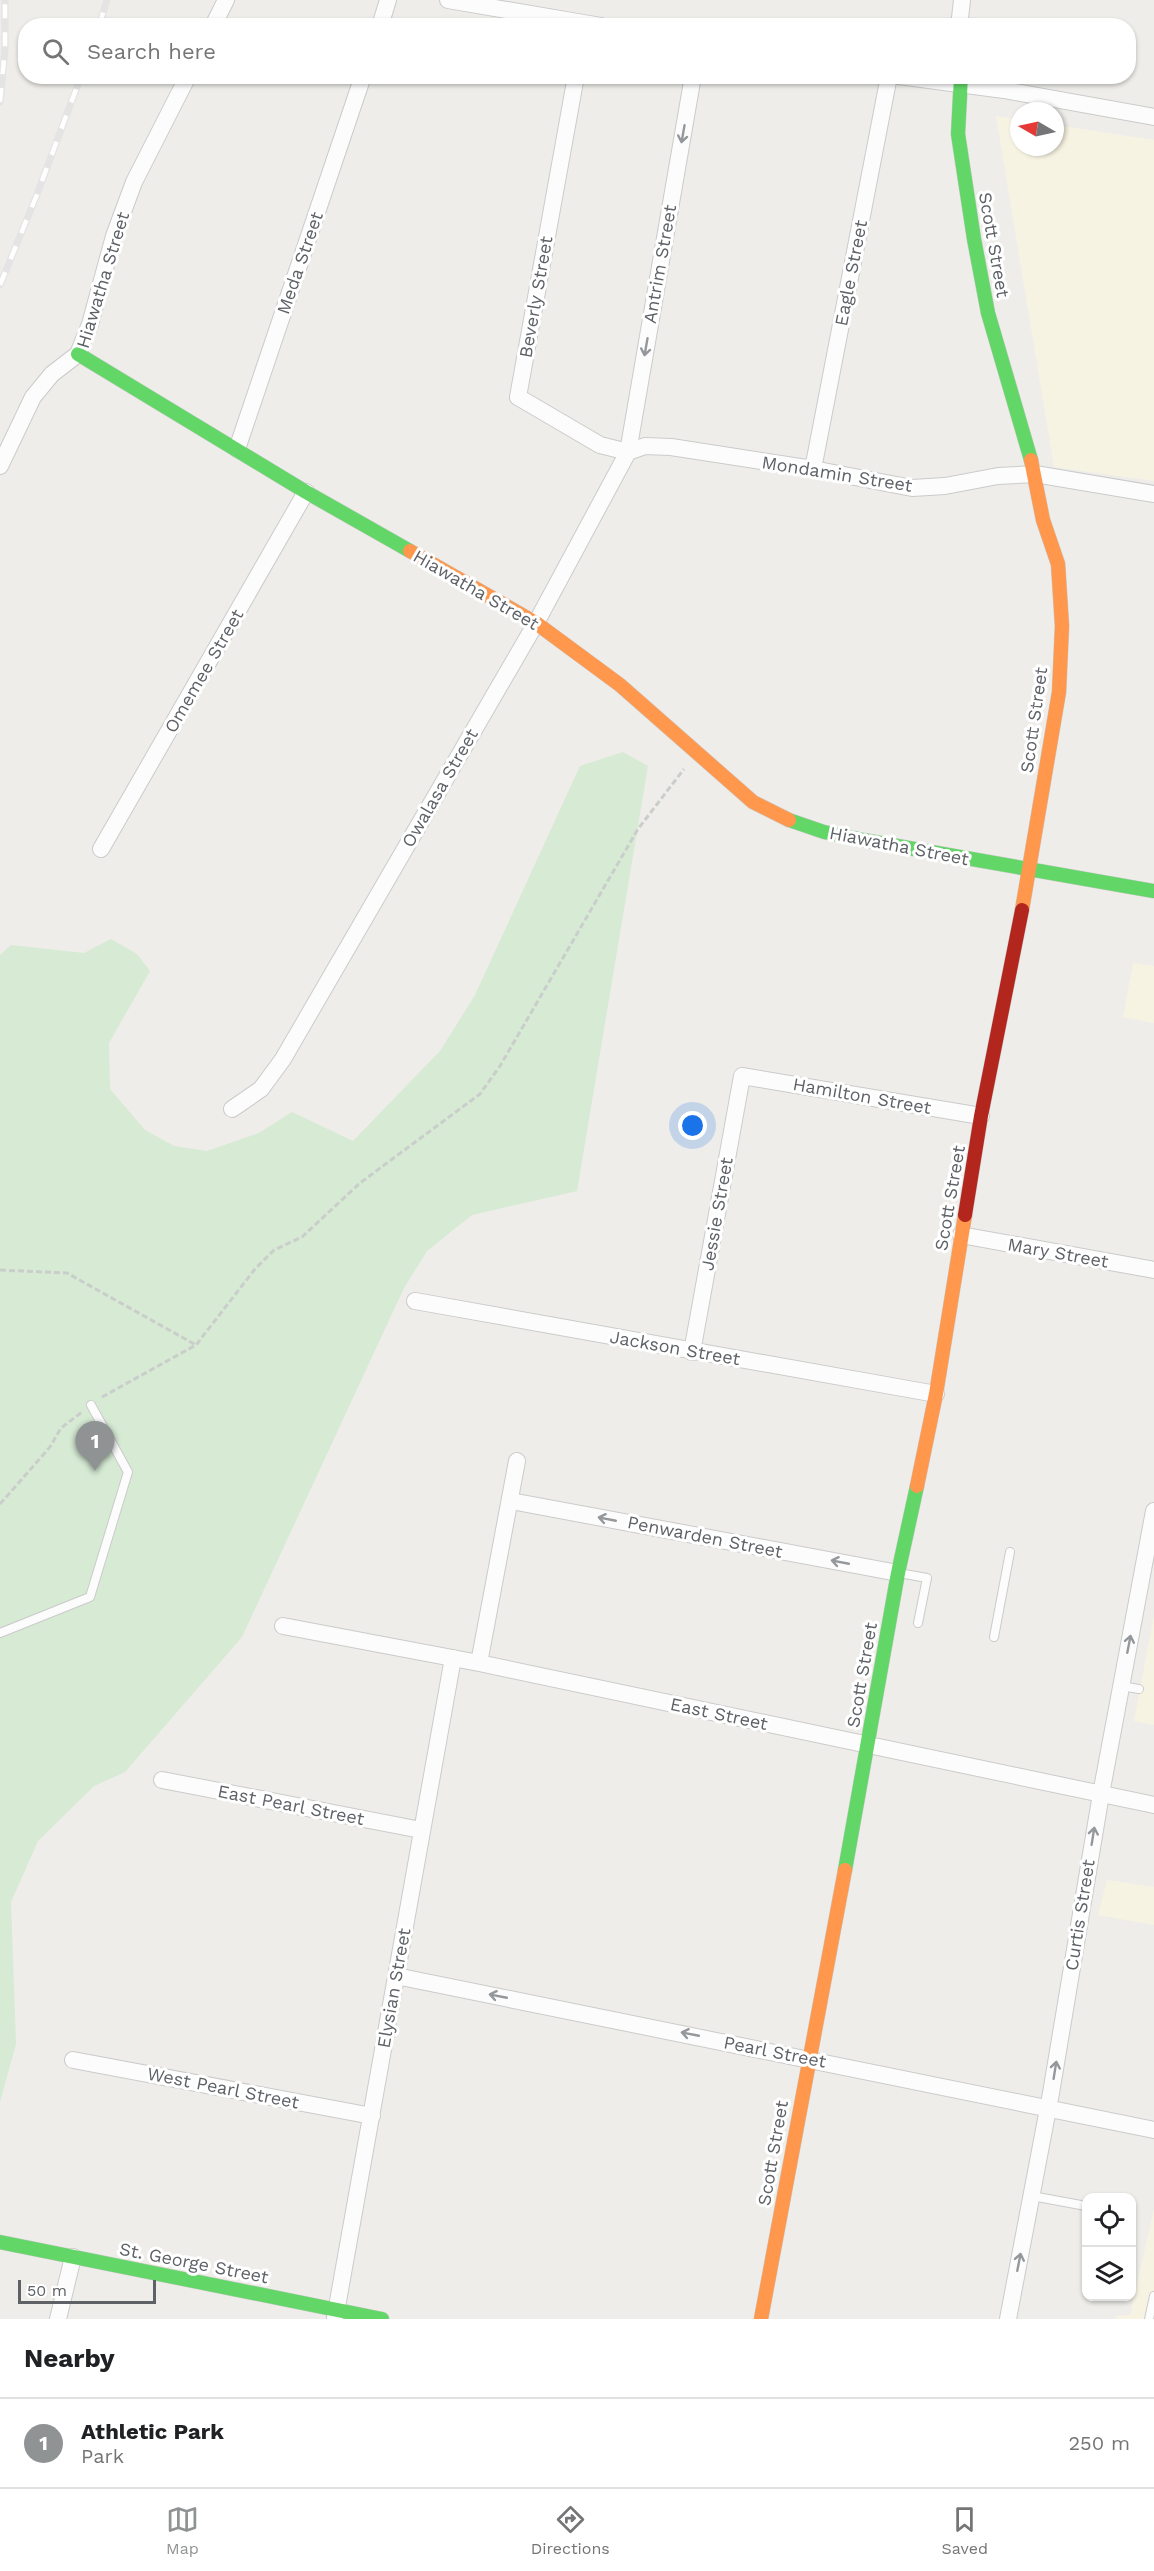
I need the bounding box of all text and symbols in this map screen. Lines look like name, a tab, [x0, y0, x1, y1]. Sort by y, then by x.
search box	[18, 18, 1136, 84]
icon: search	[39, 35, 72, 68]
text: Search here	[87, 39, 216, 64]
north arrow	[1010, 102, 1064, 156]
one-way arrow	[677, 124, 688, 144]
street label: Scott Street	[975, 191, 1014, 300]
street label: Antrim Street	[639, 203, 680, 325]
street label: Meda Street	[272, 208, 327, 317]
street label: Hiawatha Street	[72, 209, 133, 351]
street label: Eagle Street	[830, 218, 871, 328]
street label: Beverly Street	[514, 234, 557, 359]
one-way arrow	[640, 337, 651, 356]
street label: Mondamin Street	[760, 451, 914, 496]
street label: Hiawatha Street	[410, 545, 543, 634]
street label: Omemee Street	[160, 605, 248, 736]
street label: Scott Street	[1016, 665, 1051, 774]
street label: Owalasa Street	[397, 724, 482, 851]
street label: Hiawatha Street	[828, 822, 971, 869]
street label: Hamilton Street	[791, 1073, 933, 1118]
your location	[678, 1111, 707, 1140]
street label: Scott Street	[930, 1143, 969, 1252]
street label: Jessie Street	[696, 1155, 737, 1272]
street label: Mary Street	[1006, 1233, 1111, 1272]
street label: Jackson Street	[608, 1326, 742, 1369]
pin: 1	[76, 1422, 115, 1471]
street label: Penwarden Street	[626, 1511, 785, 1562]
one-way arrow	[598, 1513, 618, 1524]
one-way arrow	[831, 1556, 851, 1567]
street label: Scott Street	[842, 1620, 881, 1729]
one-way arrow	[1124, 1635, 1135, 1655]
street label: East Street	[668, 1693, 770, 1734]
street label: East Pearl Street	[216, 1780, 367, 1829]
one-way arrow	[1088, 1827, 1099, 1846]
street label: Curtis Street	[1060, 1857, 1099, 1972]
street label: Elysian Street	[373, 1926, 414, 2050]
one-way arrow	[489, 1990, 509, 2001]
one-way arrow	[680, 2028, 700, 2039]
street label: Pearl Street	[722, 2031, 829, 2072]
one-way arrow	[1049, 2060, 1060, 2080]
street label: West Pearl Street	[145, 2062, 301, 2113]
street label: Scott Street	[753, 2098, 792, 2207]
map controls	[1082, 2193, 1136, 2301]
button: locate	[1082, 2193, 1136, 2247]
street label: St. George Street	[118, 2238, 271, 2287]
button: layers	[1082, 2247, 1136, 2301]
one-way arrow	[1014, 2252, 1025, 2272]
scale bar	[18, 2277, 156, 2304]
text: 50 m	[27, 2281, 67, 2300]
text: Nearby	[24, 2343, 115, 2373]
text: Athletic Park	[81, 2419, 224, 2444]
text: 1	[39, 2431, 48, 2455]
text: 250 m	[1068, 2431, 1130, 2455]
text: Park	[81, 2444, 124, 2468]
tab: Map	[166, 2503, 199, 2558]
tab: Directions	[531, 2503, 610, 2558]
tab: Saved	[942, 2503, 988, 2558]

